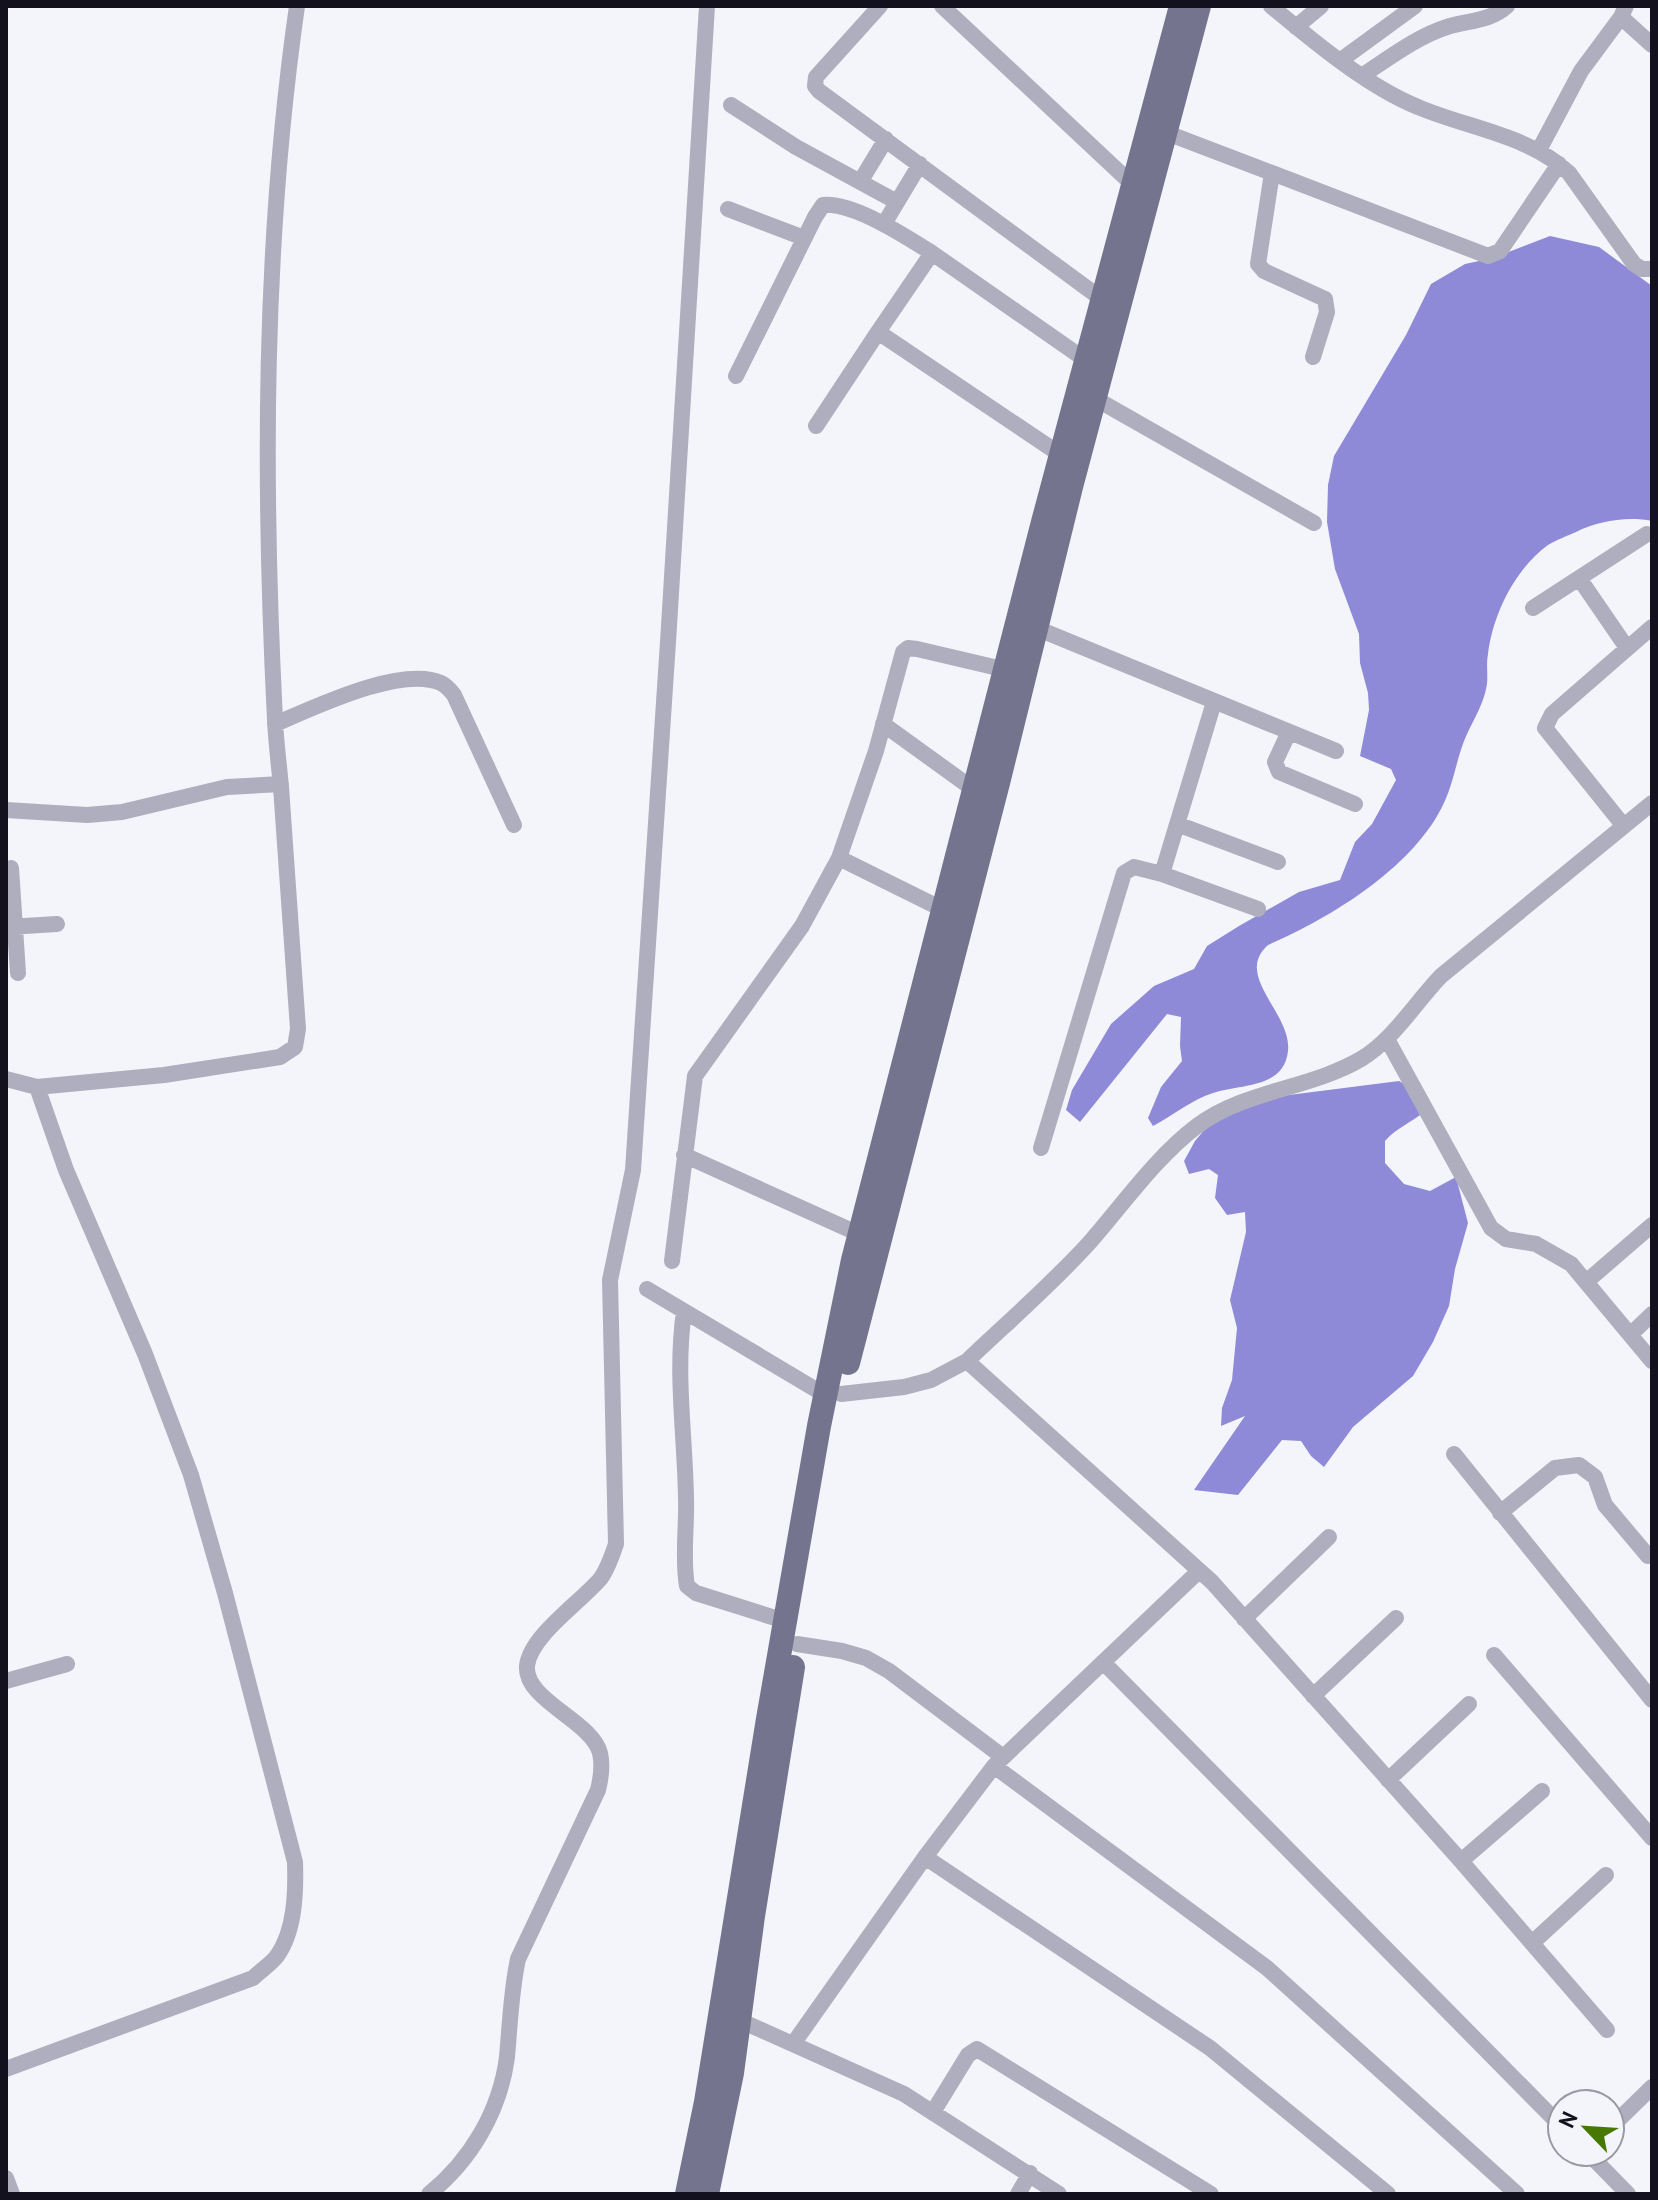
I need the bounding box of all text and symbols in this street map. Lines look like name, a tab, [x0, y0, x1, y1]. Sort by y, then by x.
north arrow	[1546, 2088, 1626, 2168]
text: N	[1552, 2107, 1584, 2132]

